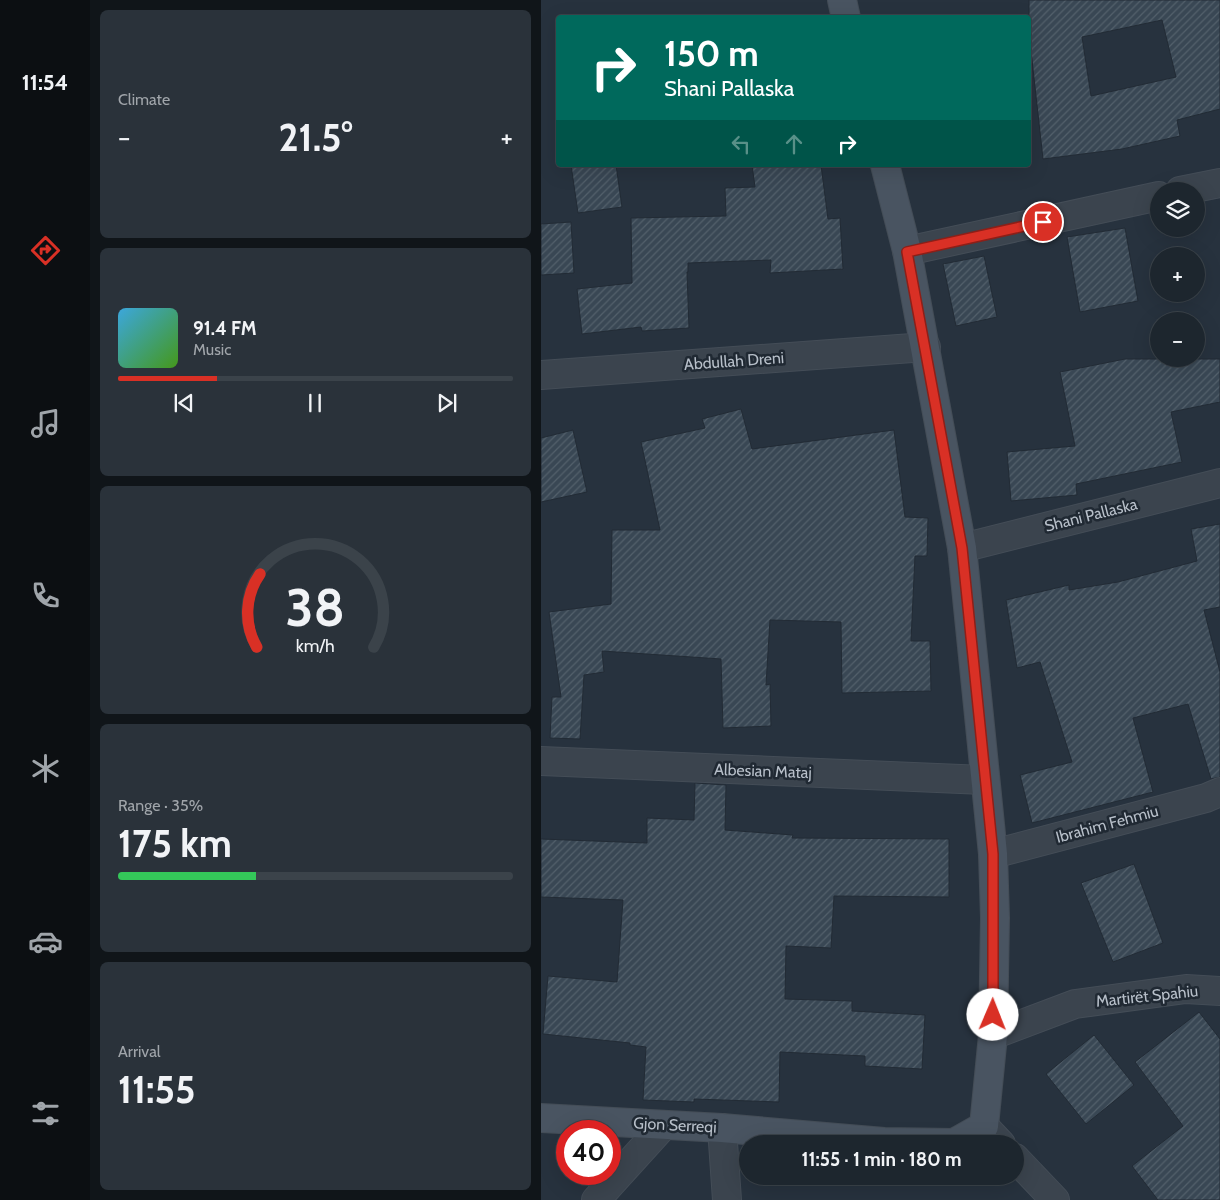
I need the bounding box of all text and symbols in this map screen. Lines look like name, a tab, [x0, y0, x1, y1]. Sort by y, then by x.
text: 150 m	[664, 32, 759, 75]
icon: right	[581, 35, 646, 100]
text: 11:54	[22, 69, 68, 96]
text: Shani Pallaska	[664, 75, 794, 102]
text: Climate	[118, 90, 170, 109]
text: 21.5°	[279, 114, 352, 161]
text: −	[118, 120, 130, 154]
text: +	[501, 120, 513, 154]
icon: left	[727, 130, 755, 158]
icon: ahead	[780, 130, 808, 158]
icon: right	[833, 130, 861, 158]
map controls	[1150, 182, 1205, 367]
button: layers	[1150, 182, 1205, 237]
pin	[1022, 201, 1064, 243]
icon: arrive	[1029, 208, 1057, 236]
icon: directions	[28, 233, 63, 268]
button: +	[1150, 247, 1205, 302]
button: −	[1150, 312, 1205, 367]
text: 91.4 FM	[193, 317, 256, 340]
text: Music	[193, 340, 231, 359]
street label: Abdullah Dreni	[683, 348, 785, 374]
icon: previous	[170, 389, 198, 417]
icon: pause	[301, 389, 329, 417]
icon: next	[433, 389, 461, 417]
icon: music	[28, 406, 63, 441]
street label: Shani Pallaska	[1043, 494, 1140, 536]
text: 38	[286, 576, 345, 639]
icon: phone	[28, 578, 63, 613]
text: km/h	[296, 635, 335, 656]
icon: climate	[28, 751, 63, 786]
street label: Albesian Mataj	[714, 760, 812, 782]
text: Range · 35%	[118, 796, 203, 815]
street label: Ibrahim Fehmiu	[1054, 801, 1160, 847]
text: 175 km	[118, 820, 232, 867]
icon: car	[28, 924, 63, 959]
street label: Martirët Spahiu	[1095, 981, 1199, 1011]
position arrow	[966, 988, 1018, 1040]
text: Arrival	[118, 1042, 161, 1061]
text: 11:55	[118, 1066, 195, 1113]
icon: filters	[28, 1096, 63, 1131]
street label: Gjon Serreqi	[633, 1113, 717, 1137]
speed limit sign: 40	[556, 1120, 621, 1185]
text: 11:55 · 1 min · 180 m	[801, 1148, 962, 1171]

